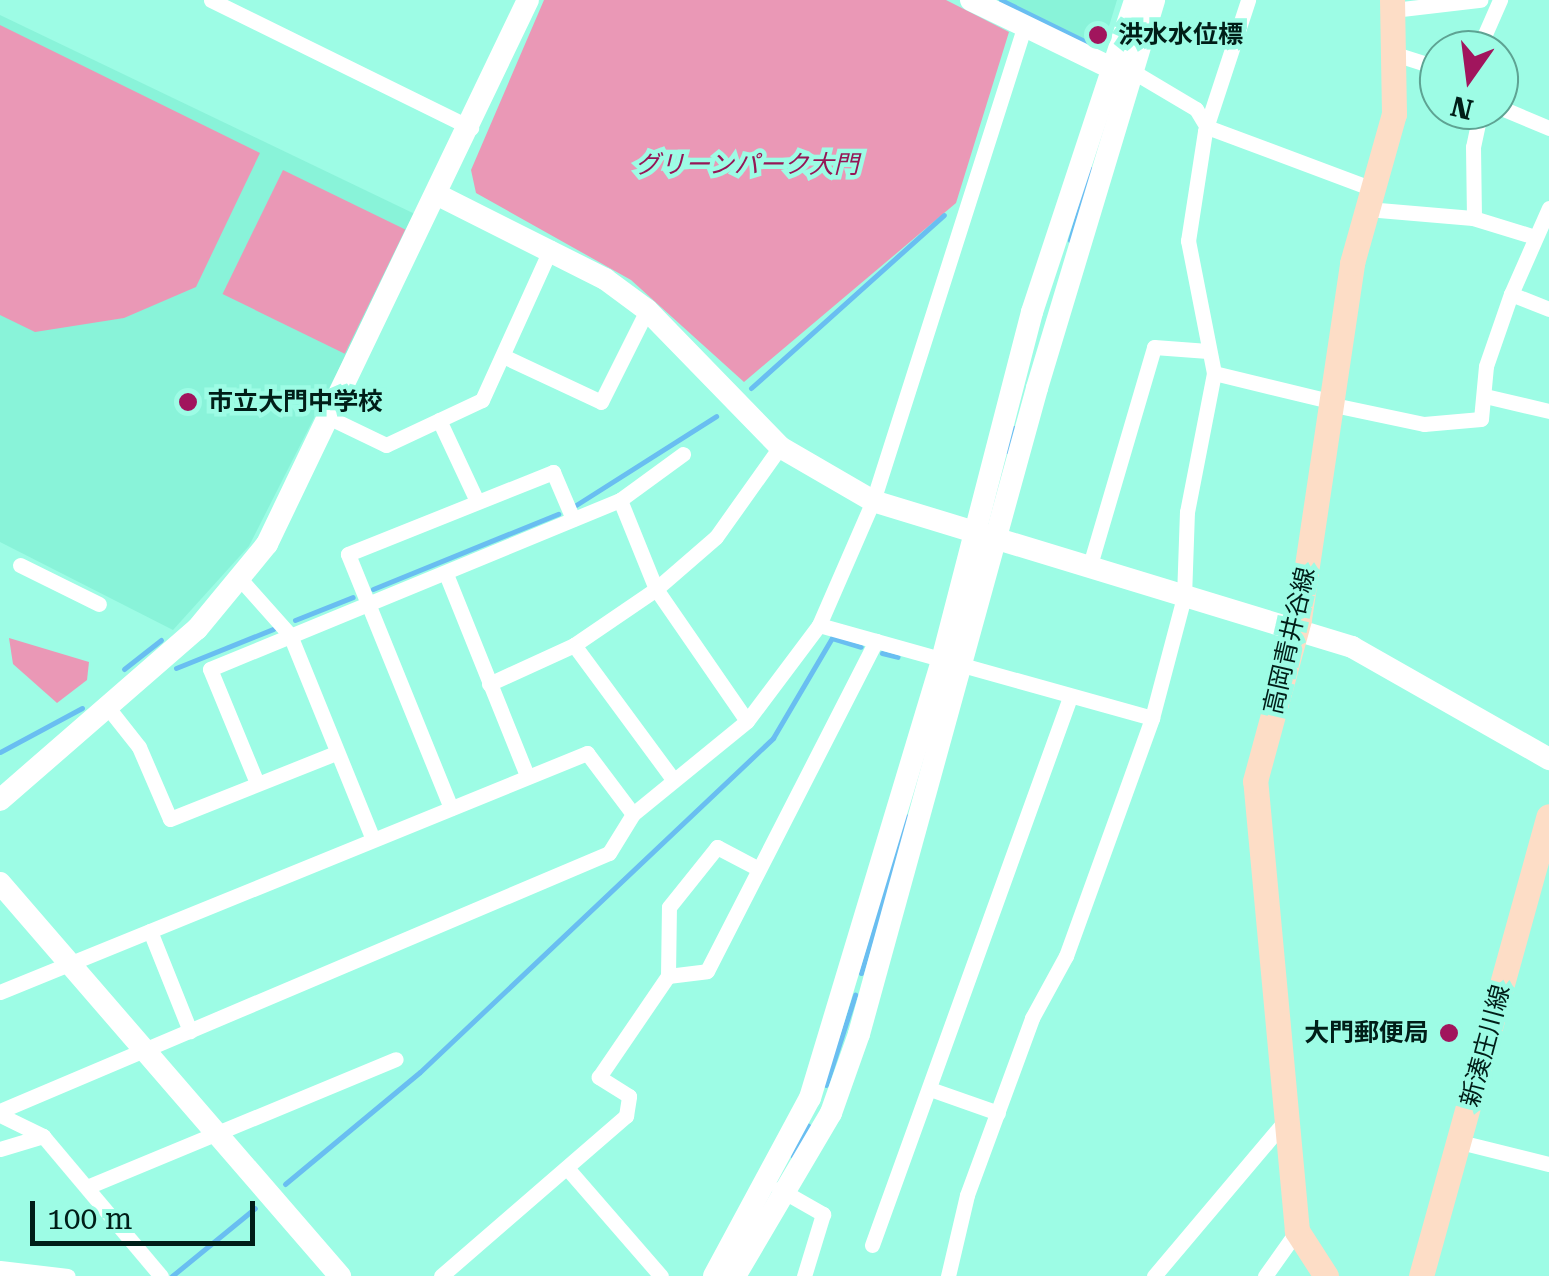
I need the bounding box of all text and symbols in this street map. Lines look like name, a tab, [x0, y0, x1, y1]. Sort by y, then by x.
place label: 洪水水位標	[1118, 20, 1243, 50]
marker: 洪水水位標	[1087, 24, 1109, 46]
north arrow	[1419, 30, 1519, 130]
text: N	[1448, 89, 1477, 126]
park label: グリーンパーク大門	[635, 150, 859, 180]
place label: 市立大門中学校	[208, 387, 383, 417]
marker: 市立大門中学校	[177, 391, 199, 413]
street label: 高岡青井谷線	[1259, 565, 1321, 717]
street label: 新湊庄川線	[1455, 982, 1517, 1110]
place label: 大門郵便局	[1304, 1018, 1429, 1048]
marker: 大門郵便局	[1438, 1022, 1460, 1044]
scale bar	[35, 1181, 260, 1243]
text: 100 m	[47, 1201, 132, 1236]

